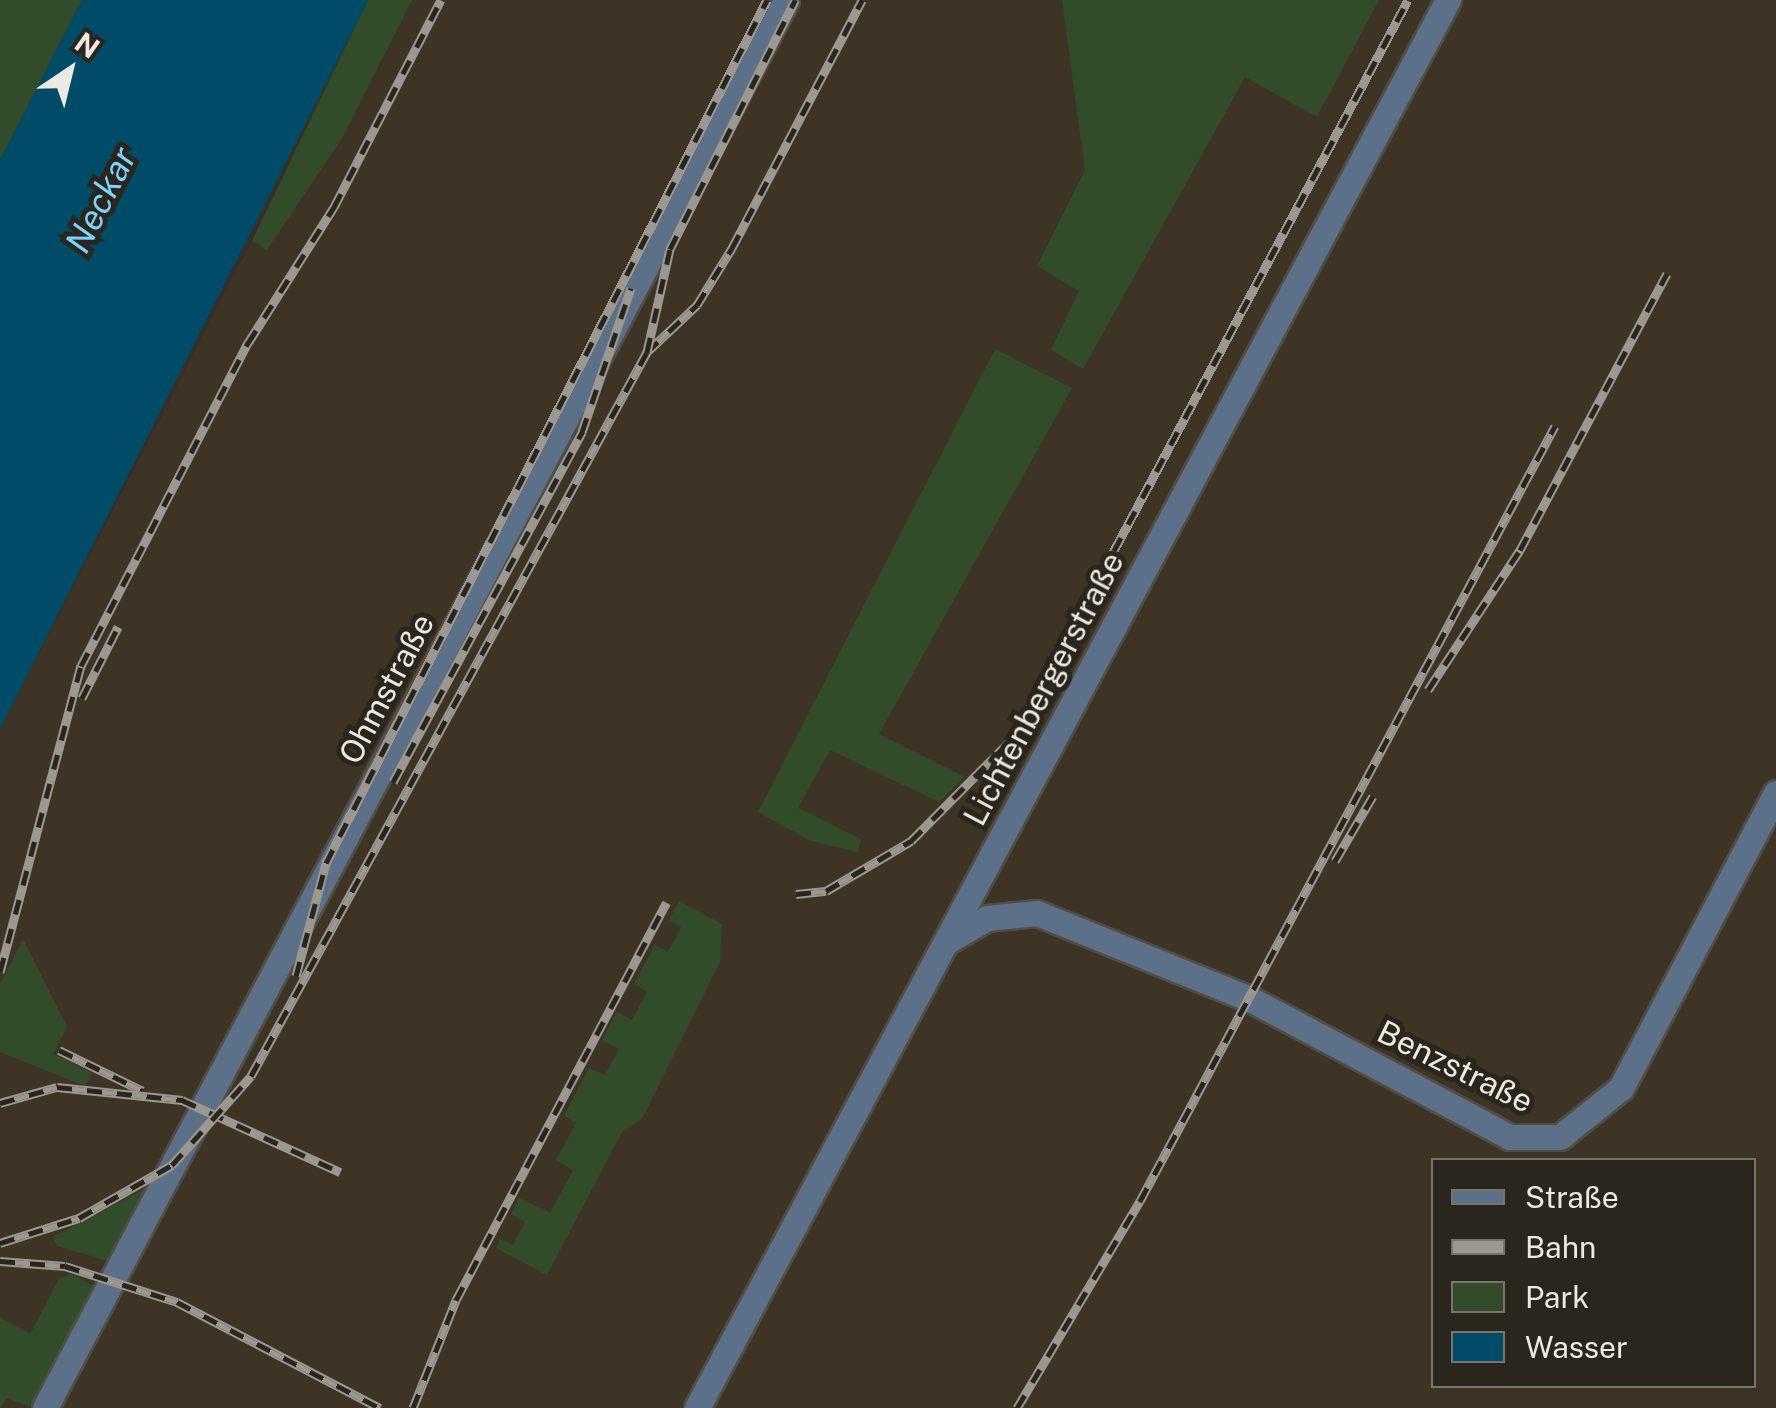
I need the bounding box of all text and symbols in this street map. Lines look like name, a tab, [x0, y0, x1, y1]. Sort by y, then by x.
north arrow	[20, 20, 120, 120]
text: N	[69, 25, 106, 65]
water label: Neckar	[57, 140, 145, 260]
street label: Lichtenbergerstraße	[956, 546, 1132, 832]
street label: Ohmstraße	[332, 608, 442, 770]
street label: Benzstraße	[1371, 1013, 1539, 1121]
legend	[1431, 1158, 1756, 1388]
text: Straße	[1525, 1179, 1619, 1215]
text: Bahn	[1525, 1229, 1596, 1265]
text: Park	[1525, 1279, 1589, 1315]
text: Wasser	[1525, 1329, 1628, 1365]

